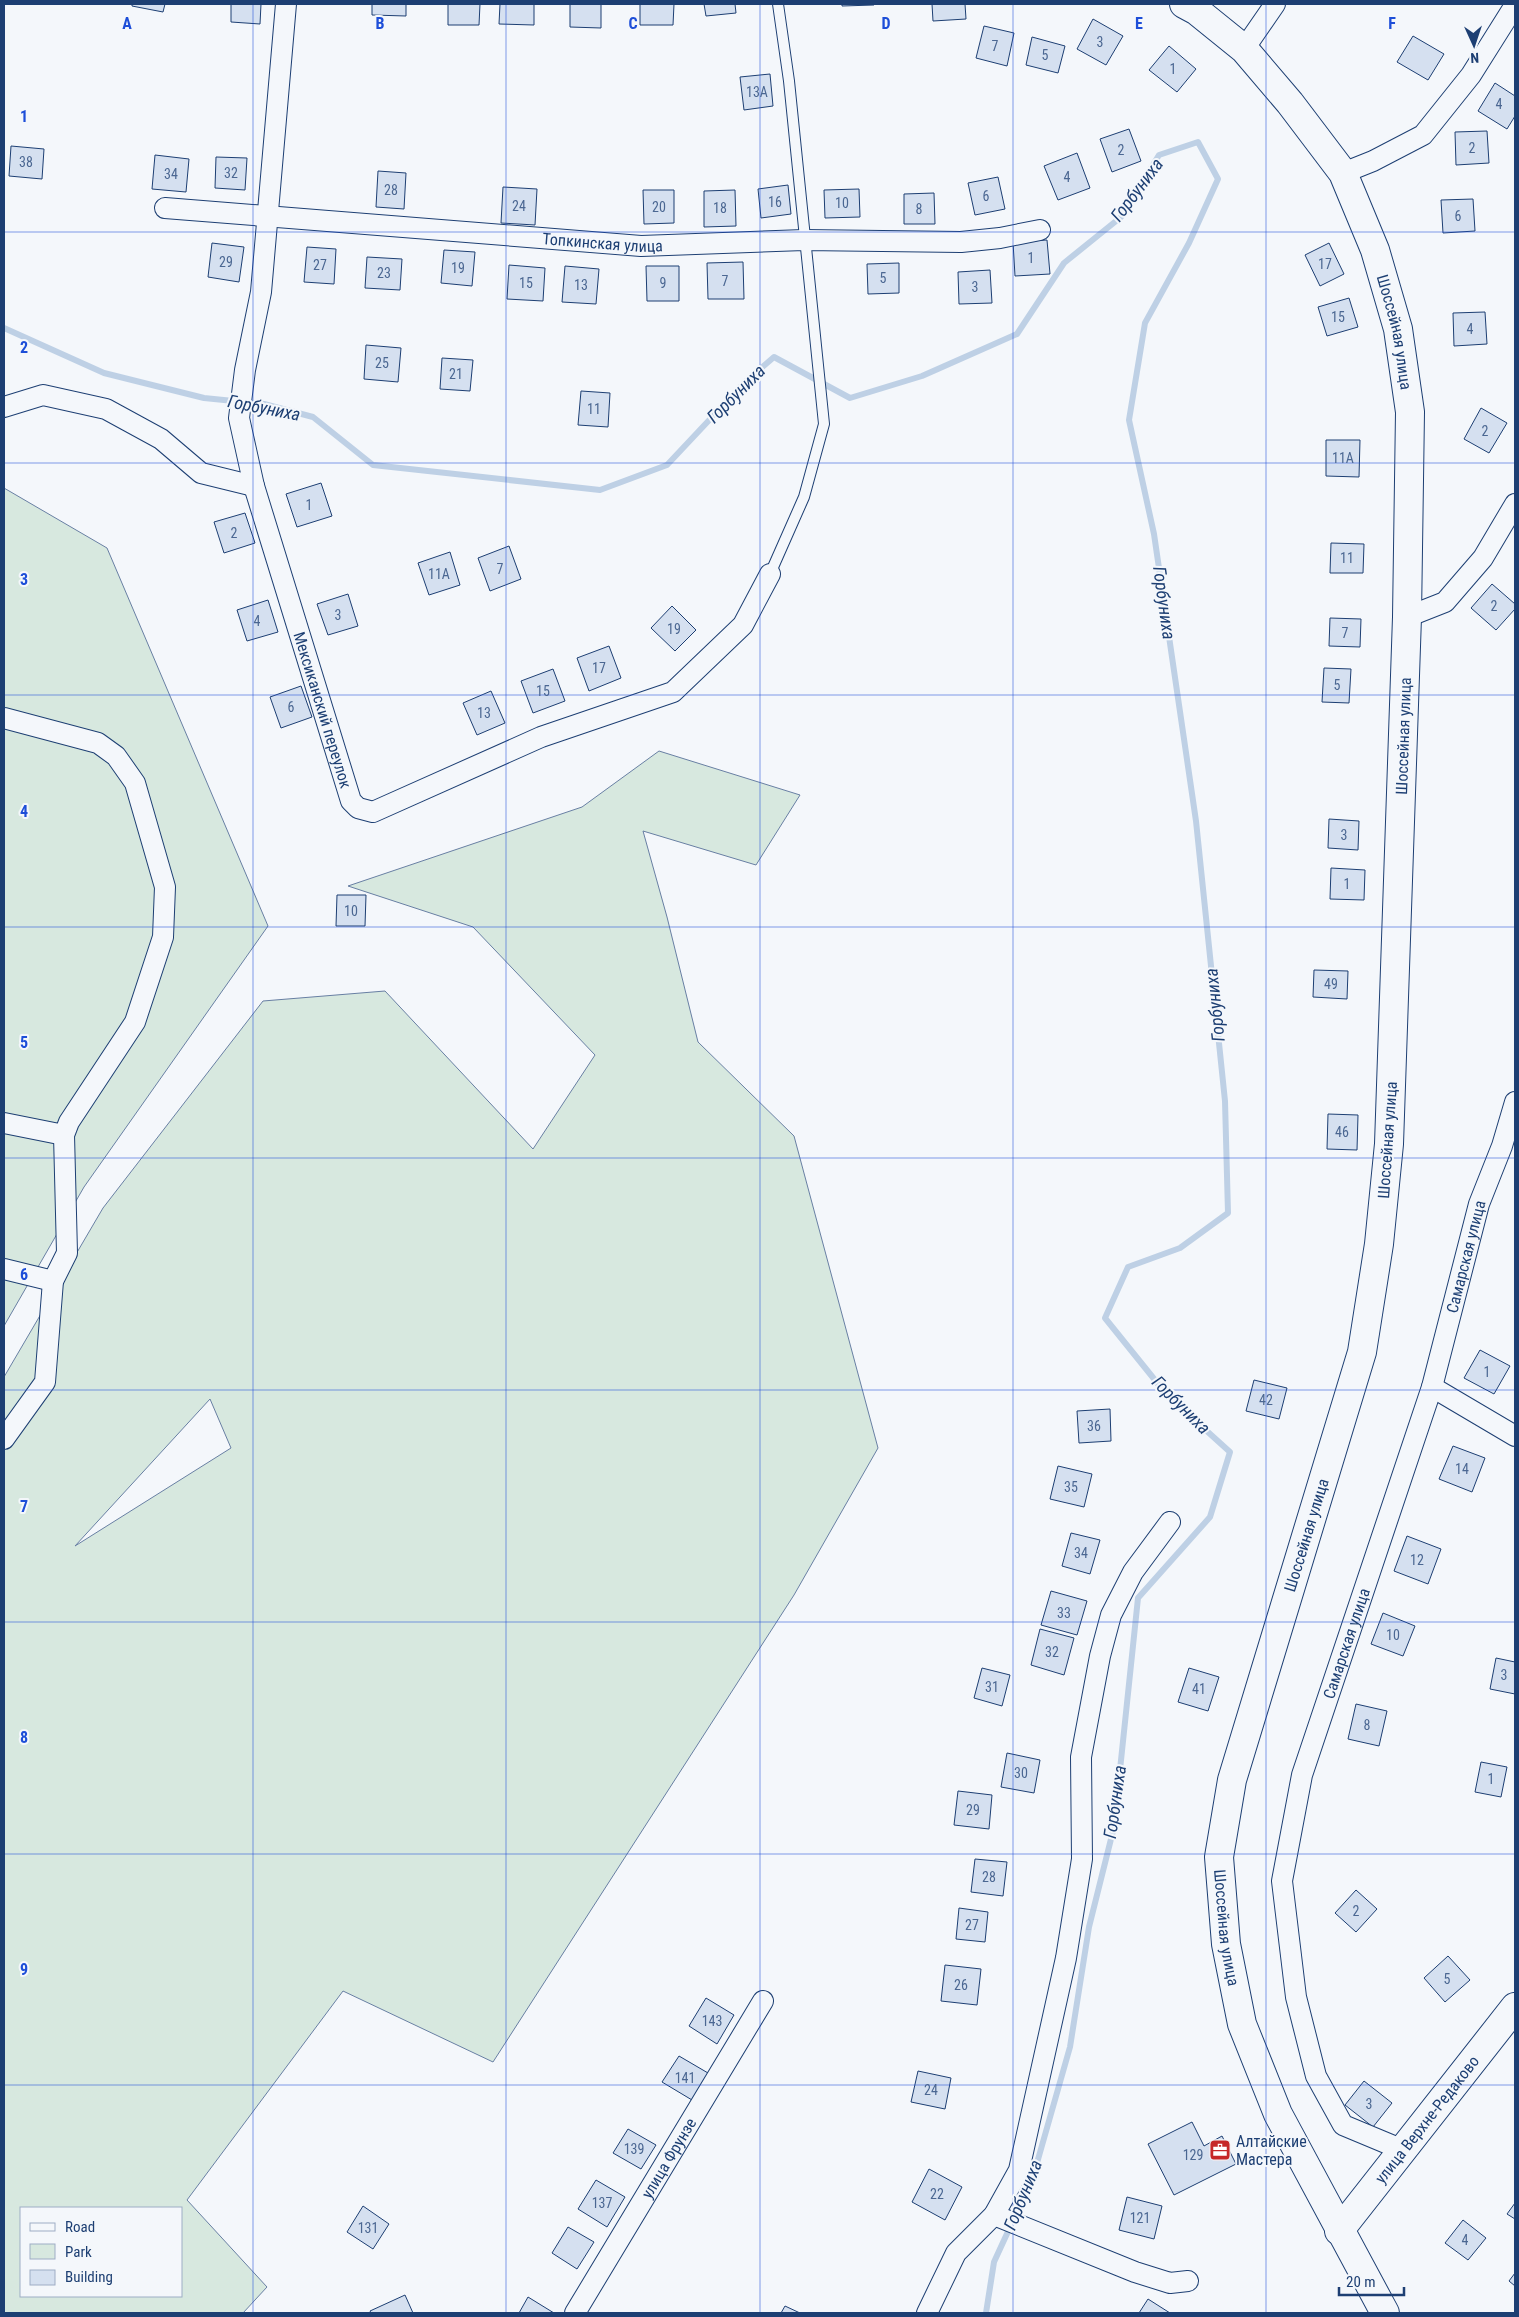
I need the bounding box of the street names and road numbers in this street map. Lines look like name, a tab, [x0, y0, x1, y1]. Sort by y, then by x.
street label: Топкинская улица	[542, 229, 663, 256]
street label: Шоссейная улица	[1373, 272, 1416, 391]
street label: Мексиканский переулок	[289, 630, 356, 791]
street label: Шоссейная улица	[1392, 677, 1415, 795]
street label: Шоссейная улица	[1374, 1081, 1401, 1199]
street label: Самарская улица	[1442, 1198, 1490, 1315]
street label: Шоссейная улица	[1280, 1476, 1333, 1594]
street label: Самарская улица	[1319, 1586, 1374, 1701]
street label: Шоссейная улица	[1210, 1868, 1243, 1988]
street label: улица Верхне-Редаково	[1371, 2052, 1483, 2187]
street label: улица Фрунзе	[637, 2115, 700, 2202]

